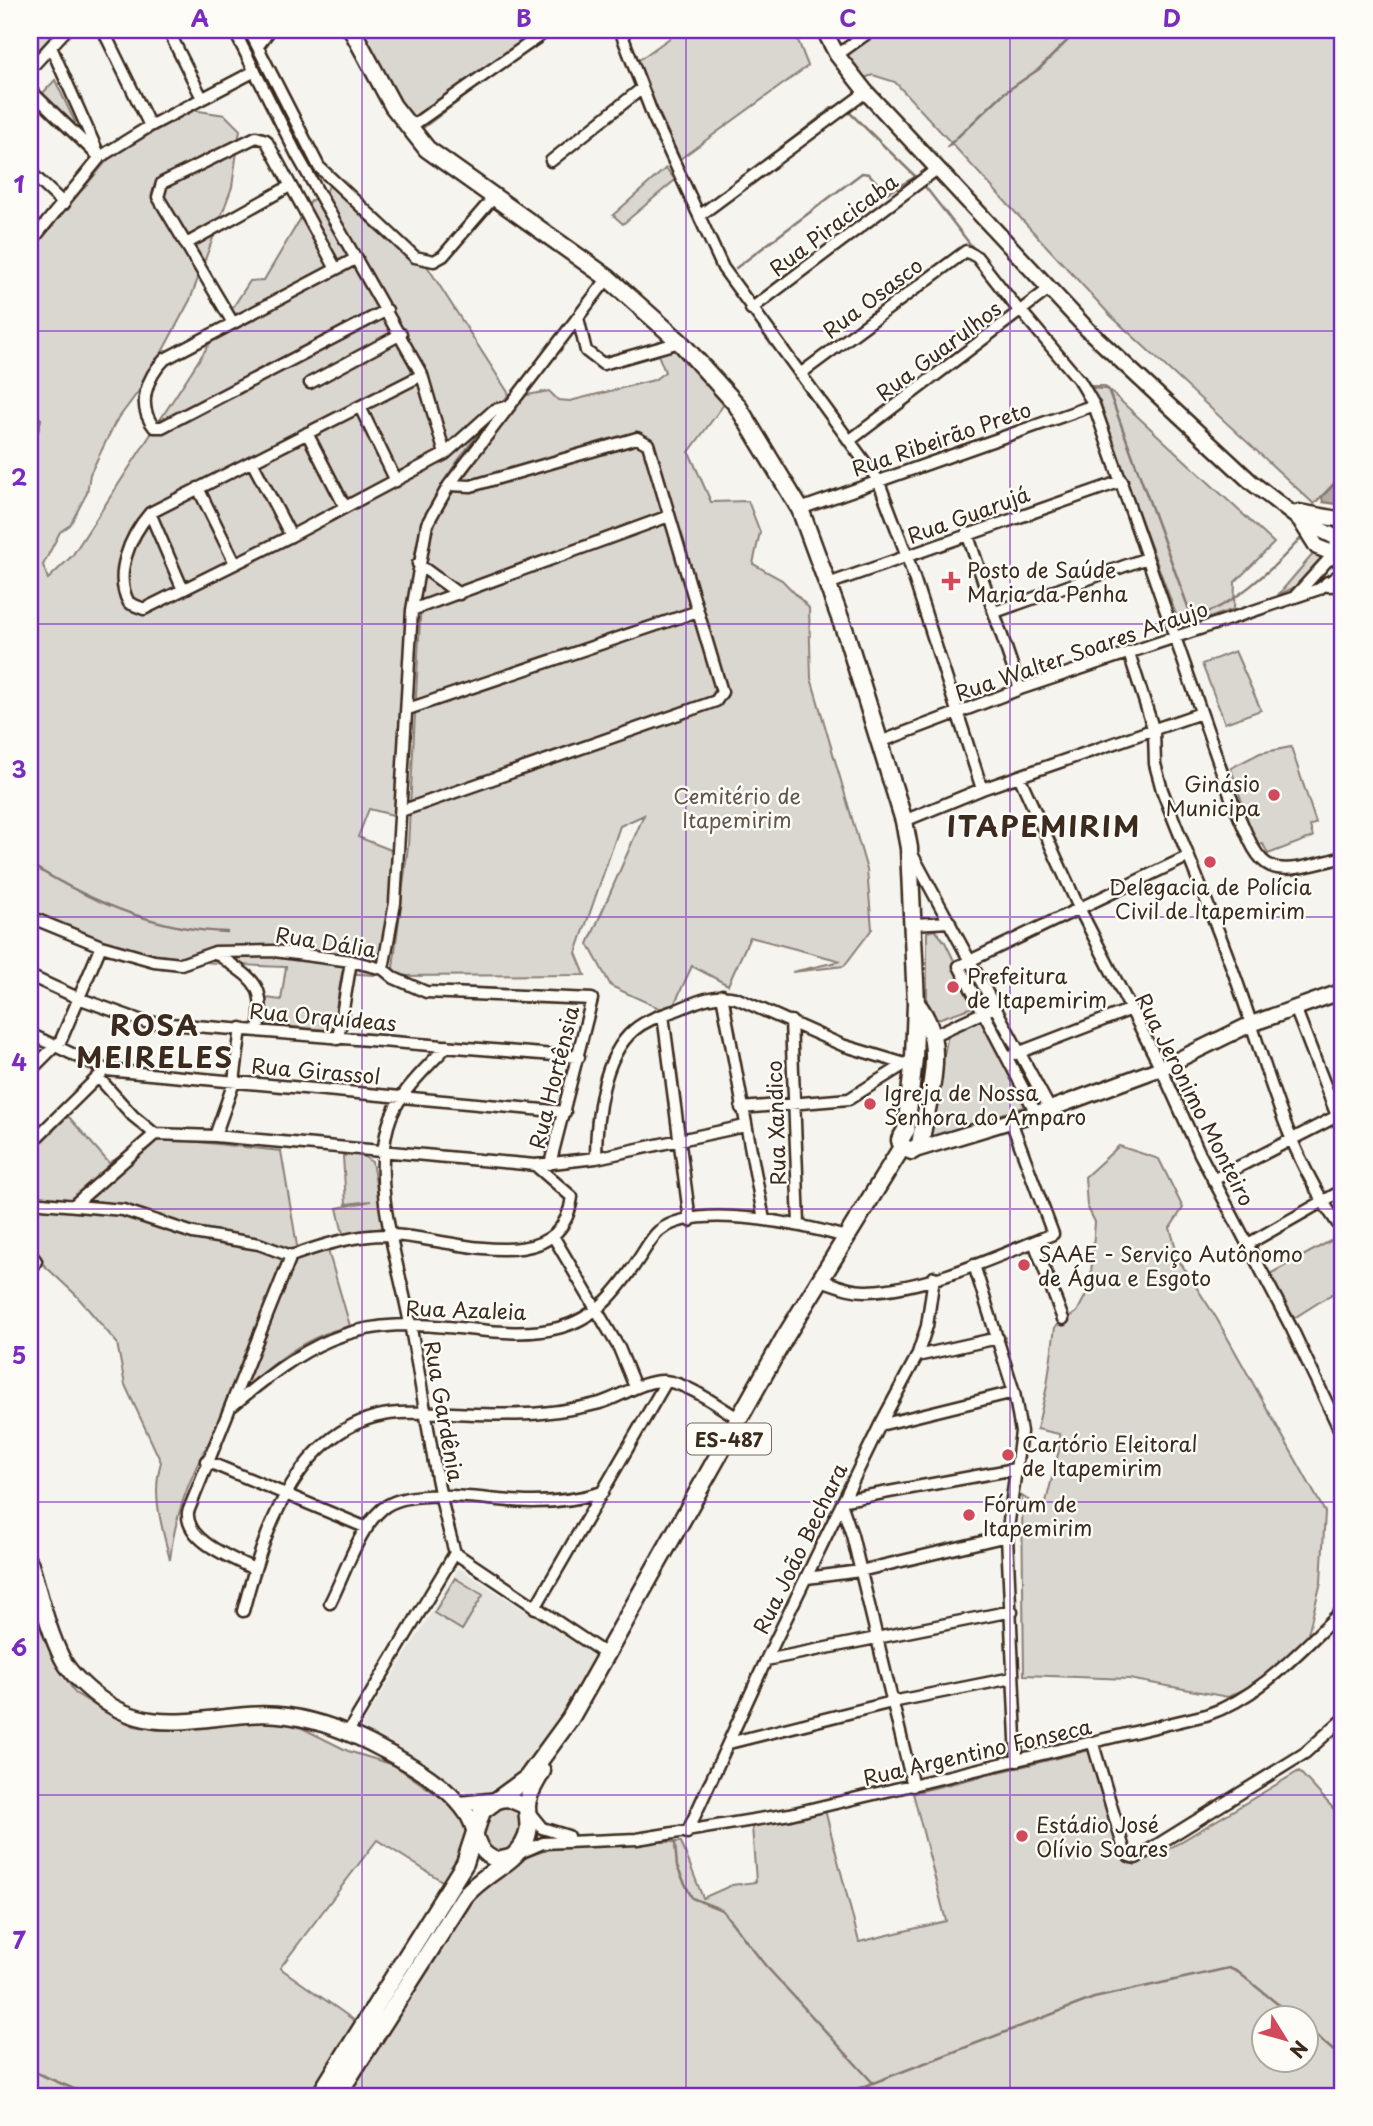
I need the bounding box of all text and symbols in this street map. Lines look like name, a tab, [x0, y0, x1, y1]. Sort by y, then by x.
text: A	[191, 0, 209, 35]
text: B	[516, 0, 532, 35]
text: C	[839, 0, 857, 35]
text: D	[1163, 0, 1181, 35]
street label: Rua Piracicaba	[762, 165, 904, 283]
text: 1	[14, 166, 25, 201]
street label: Rua Osasco	[815, 249, 929, 345]
street label: Rua Guarulhos	[869, 292, 1007, 408]
street label: Rua Ribeirão Preto	[847, 392, 1035, 484]
text: 2	[11, 459, 27, 494]
street label: Rua Guarujá	[902, 477, 1034, 551]
place label: Posto de Saúde Maria da Penha	[967, 553, 1128, 609]
marker: Posto de Saúde Maria da Penha	[941, 571, 961, 591]
street label: Rua Walter Soares Araujo	[950, 592, 1212, 708]
text: 3	[11, 751, 27, 786]
place label: Ginásio Municipa	[1166, 767, 1261, 823]
park label: Cemitério de Itapemirim	[673, 779, 801, 835]
marker: Ginásio Municipa	[1266, 787, 1282, 803]
district label: ITAPEMIRIM	[947, 804, 1141, 847]
marker: Delegacia de Polícia Civil de Itapemirim	[1202, 854, 1218, 870]
place label: Delegacia de Polícia Civil de Itapemirim	[1108, 870, 1312, 926]
street label: Rua Dália	[273, 917, 379, 965]
place label: Prefeitura de Itapemirim	[967, 959, 1107, 1015]
marker: Prefeitura de Itapemirim	[945, 979, 961, 995]
street label: Rua Jeronimo Monteiro	[1128, 987, 1264, 1211]
street label: Rua Orquídeas	[248, 994, 398, 1038]
street label: Rua Hortênsia	[520, 1002, 586, 1152]
district label: ROSA MEIRELES	[76, 1003, 234, 1078]
text: 4	[11, 1044, 27, 1079]
street label: Rua Girassol	[250, 1048, 382, 1092]
street label: Rua Xandico	[757, 1060, 793, 1186]
place label: Igreja de Nossa Senhora do Amparo	[884, 1076, 1086, 1132]
marker: Igreja de Nossa Senhora do Amparo	[862, 1096, 878, 1112]
place label: SAAE - Serviço Autônomo de Água e Esgoto	[1038, 1237, 1303, 1293]
marker: SAAE - Serviço Autônomo de Água e Esgoto	[1016, 1257, 1032, 1273]
street label: Rua Azaleia	[405, 1291, 527, 1327]
text: 5	[12, 1337, 26, 1372]
street label: Rua Gardênia	[417, 1338, 473, 1484]
road number: ES-487	[687, 1424, 771, 1455]
place label: Cartório Eleitoral de Itapemirim	[1022, 1427, 1198, 1483]
marker: Cartório Eleitoral de Itapemirim	[1000, 1447, 1016, 1463]
street label: Rua João Bechara	[744, 1456, 855, 1639]
place label: Fórum de Itapemirim	[983, 1487, 1092, 1543]
marker: Fórum de Itapemirim	[961, 1507, 977, 1523]
text: 6	[11, 1629, 27, 1664]
street label: Rua Argentino Fonseca	[860, 1709, 1094, 1793]
place label: Estádio José Olívio Soares	[1036, 1808, 1168, 1864]
marker: Estádio José Olívio Soares	[1014, 1828, 1030, 1844]
text: 7	[12, 1922, 26, 1957]
north arrow	[1250, 2004, 1320, 2074]
text: N	[1284, 2035, 1315, 2064]

